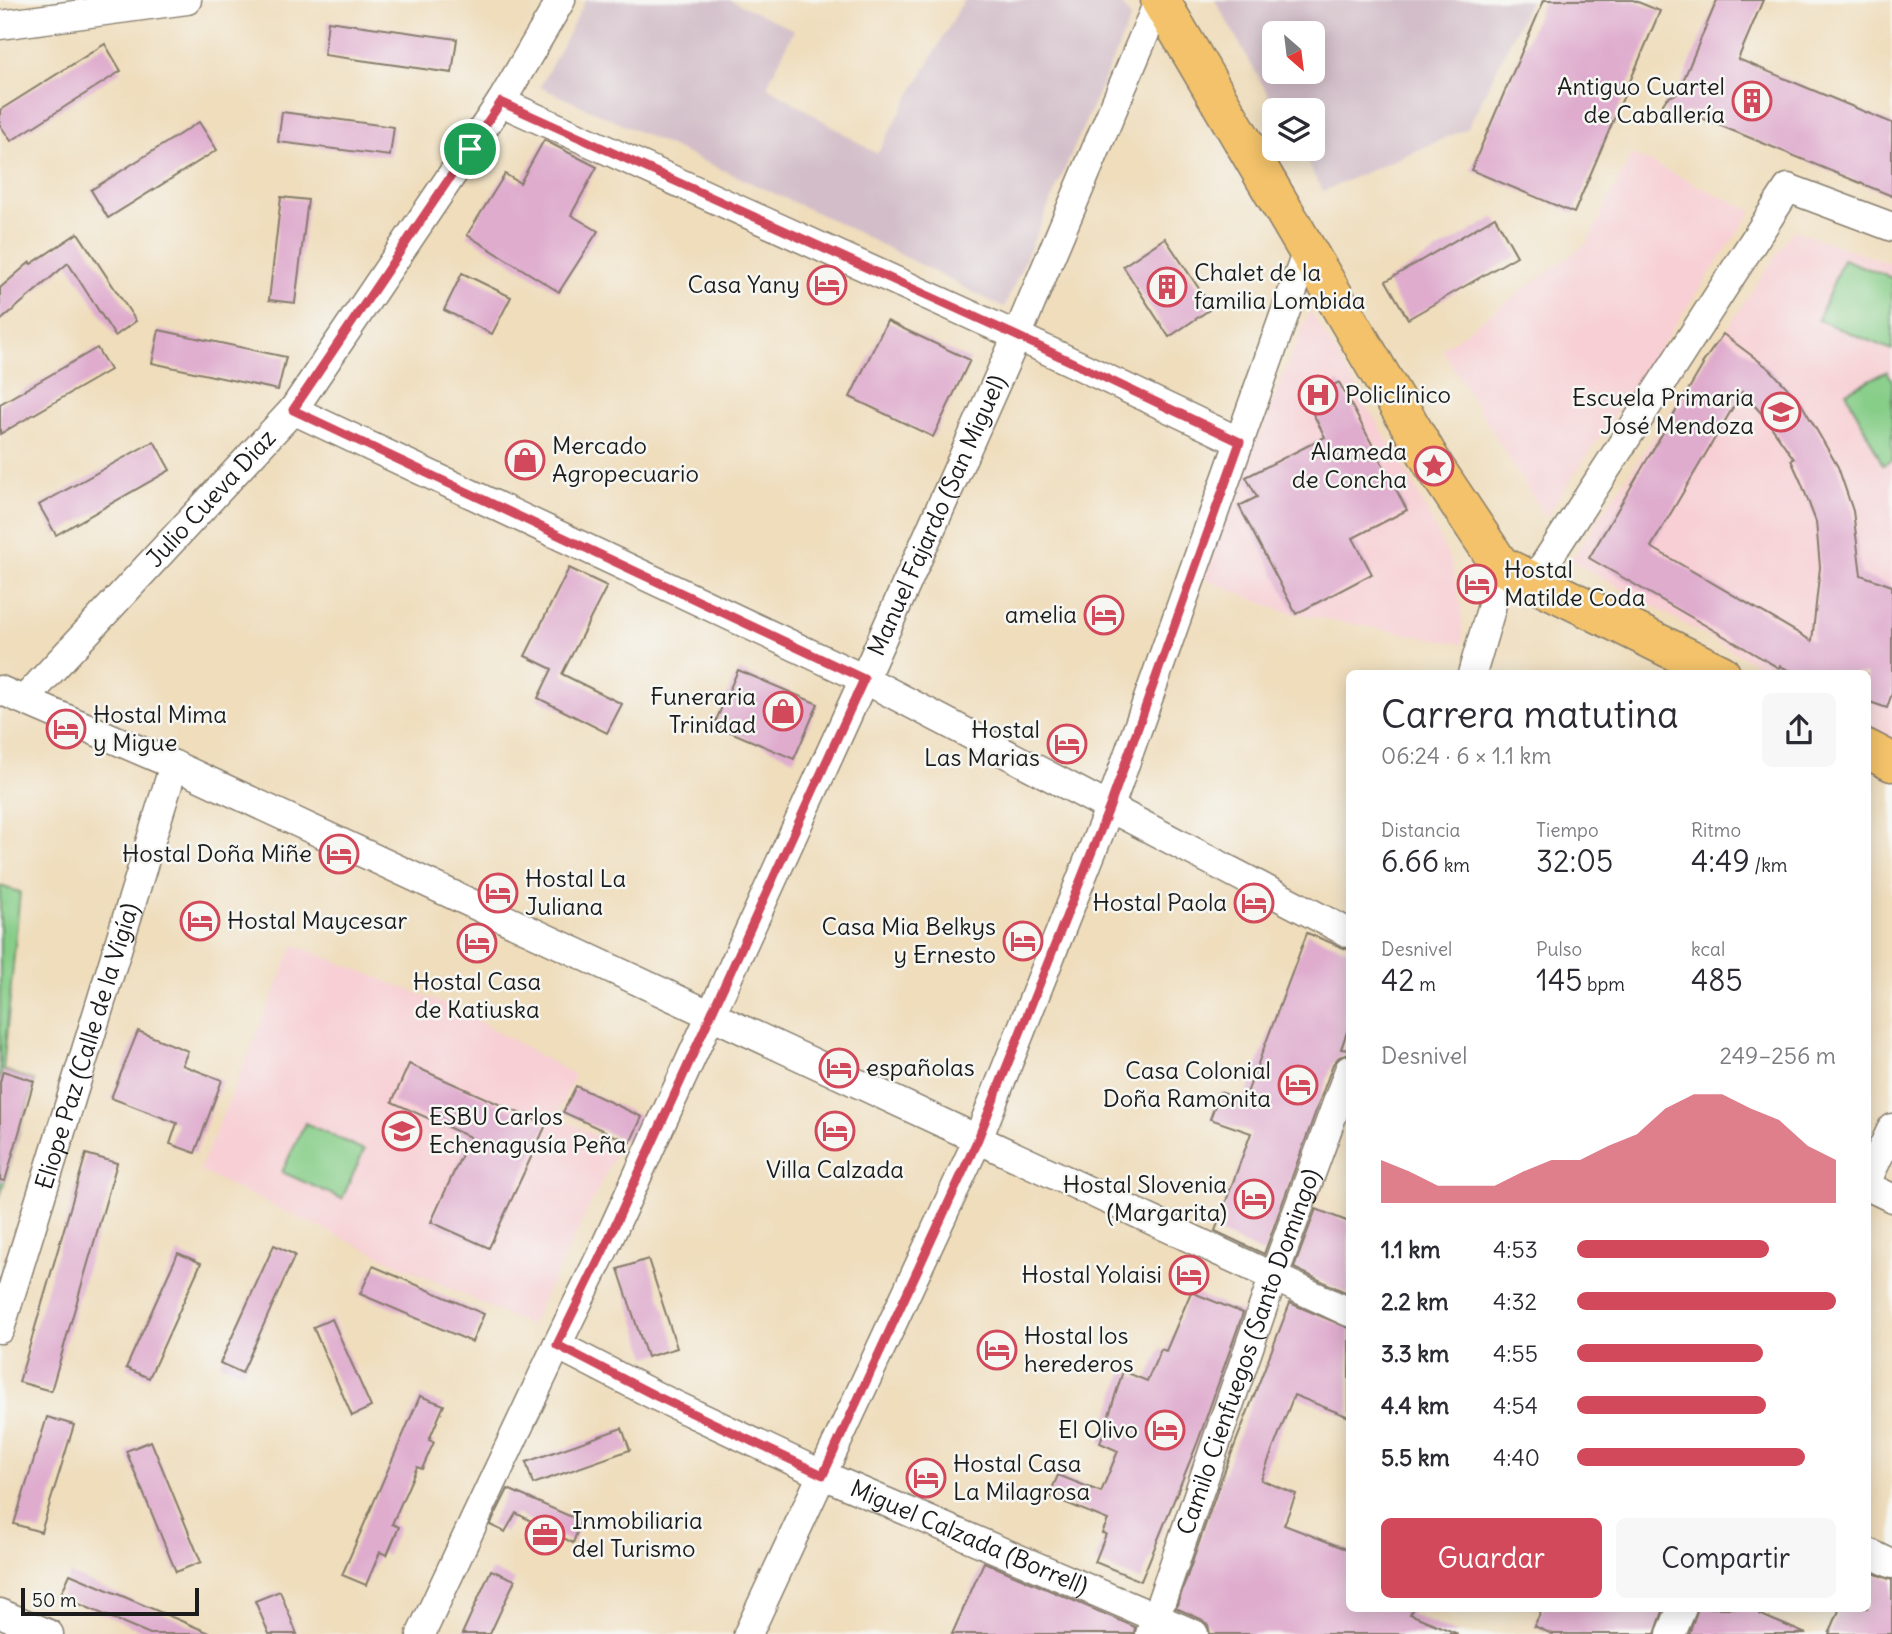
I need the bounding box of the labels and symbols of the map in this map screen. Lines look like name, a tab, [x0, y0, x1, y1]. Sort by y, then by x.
north arrow	[1262, 21, 1325, 84]
place label: Antiguo Cuartel de Caballería	[1557, 71, 1725, 129]
building icon: Antiguo Cuartel de Caballería	[1731, 80, 1773, 122]
pin	[440, 119, 500, 179]
place label: Chalet de la familia Lombida	[1194, 257, 1366, 315]
hotel icon: Casa Yany	[806, 264, 848, 306]
building icon: Chalet de la familia Lombida	[1146, 266, 1188, 308]
place label: Casa Yany	[688, 269, 800, 299]
street label: Manuel Fajardo (San Miguel)	[860, 370, 1012, 660]
hospital icon: Policlínico	[1297, 374, 1339, 416]
place label: Policlínico	[1345, 379, 1451, 409]
place label: Escuela Primaria José Mendoza	[1572, 382, 1754, 440]
school or university icon: Escuela Primaria José Mendoza	[1760, 391, 1802, 433]
street label: Julio Cueva Diaz	[139, 423, 281, 573]
place label: Mercado Agropecuario	[552, 430, 699, 488]
place label: Alameda de Concha	[1292, 436, 1407, 494]
shop icon: Mercado Agropecuario	[504, 439, 546, 481]
place icon: Alameda de Concha	[1413, 445, 1455, 487]
place label: Hostal Matilde Coda	[1504, 554, 1645, 612]
hotel icon: Hostal Matilde Coda	[1456, 563, 1498, 605]
hotel icon: amelia	[1083, 594, 1125, 636]
place label: amelia	[1005, 599, 1077, 629]
place label: Funeraria Trinidad	[650, 681, 756, 739]
shop icon: Funeraria Trinidad	[762, 690, 804, 732]
place label: Hostal Mima y Migue	[93, 699, 227, 757]
hotel icon: Hostal Mima y Migue	[45, 708, 87, 750]
place label: Hostal Las Marias	[924, 714, 1040, 772]
hotel icon: Hostal Las Marias	[1046, 723, 1088, 765]
hotel icon: Hostal Doña Miñe	[318, 833, 360, 875]
place label: Hostal Doña Miñe	[122, 838, 312, 868]
place label: Hostal La Juliana	[525, 863, 626, 921]
hotel icon: Hostal La Juliana	[477, 872, 519, 914]
hotel icon: Hostal Paola	[1233, 882, 1275, 924]
place label: Hostal Paola	[1092, 887, 1227, 917]
street label: Eliope Paz (Calle de la Vigía)	[28, 899, 145, 1193]
hotel icon: Hostal Maycesar	[179, 900, 221, 942]
place label: Hostal Maycesar	[227, 905, 407, 935]
place label: Casa Mia Belkys y Ernesto	[821, 911, 996, 969]
hotel icon: Casa Mia Belkys y Ernesto	[1002, 920, 1044, 962]
hotel icon: Hostal Casa de Katiuska	[456, 922, 498, 964]
place label: Hostal Casa de Katiuska	[413, 966, 541, 1024]
hotel icon: españolas	[818, 1047, 860, 1089]
place label: españolas	[866, 1052, 975, 1082]
place label: Casa Colonial Doña Ramonita	[1103, 1055, 1271, 1113]
hotel icon: Casa Colonial Doña Ramonita	[1277, 1064, 1319, 1106]
place label: ESBU Carlos Echenagusía Peña	[429, 1101, 626, 1159]
school or university icon: ESBU Carlos Echenagusía Peña	[381, 1110, 423, 1152]
hotel icon: Villa Calzada	[814, 1110, 856, 1152]
place label: Villa Calzada	[766, 1154, 904, 1184]
street label: Camilo Cienfuegos (Santo Domingo)	[1169, 1164, 1326, 1538]
place label: Hostal Slovenia (Margarita)	[1063, 1169, 1227, 1227]
hotel icon: Hostal Slovenia (Margarita)	[1233, 1178, 1275, 1220]
hotel icon: Hostal Yolaisi	[1168, 1254, 1210, 1296]
place label: Hostal Yolaisi	[1022, 1259, 1162, 1289]
place label: Hostal los herederos	[1024, 1320, 1134, 1378]
hotel icon: Hostal los herederos	[976, 1329, 1018, 1371]
hotel icon: El Olivo	[1144, 1409, 1186, 1451]
place label: El Olivo	[1058, 1414, 1138, 1444]
place label: Hostal Casa La Milagrosa	[953, 1448, 1090, 1506]
hotel icon: Hostal Casa La Milagrosa	[905, 1457, 947, 1499]
street label: Miguel Calzada (Borrell)	[846, 1473, 1093, 1601]
place label: Inmobiliaria del Turismo	[572, 1505, 703, 1563]
office icon: Inmobiliaria del Turismo	[524, 1514, 566, 1556]
scale bar	[21, 1585, 200, 1617]

